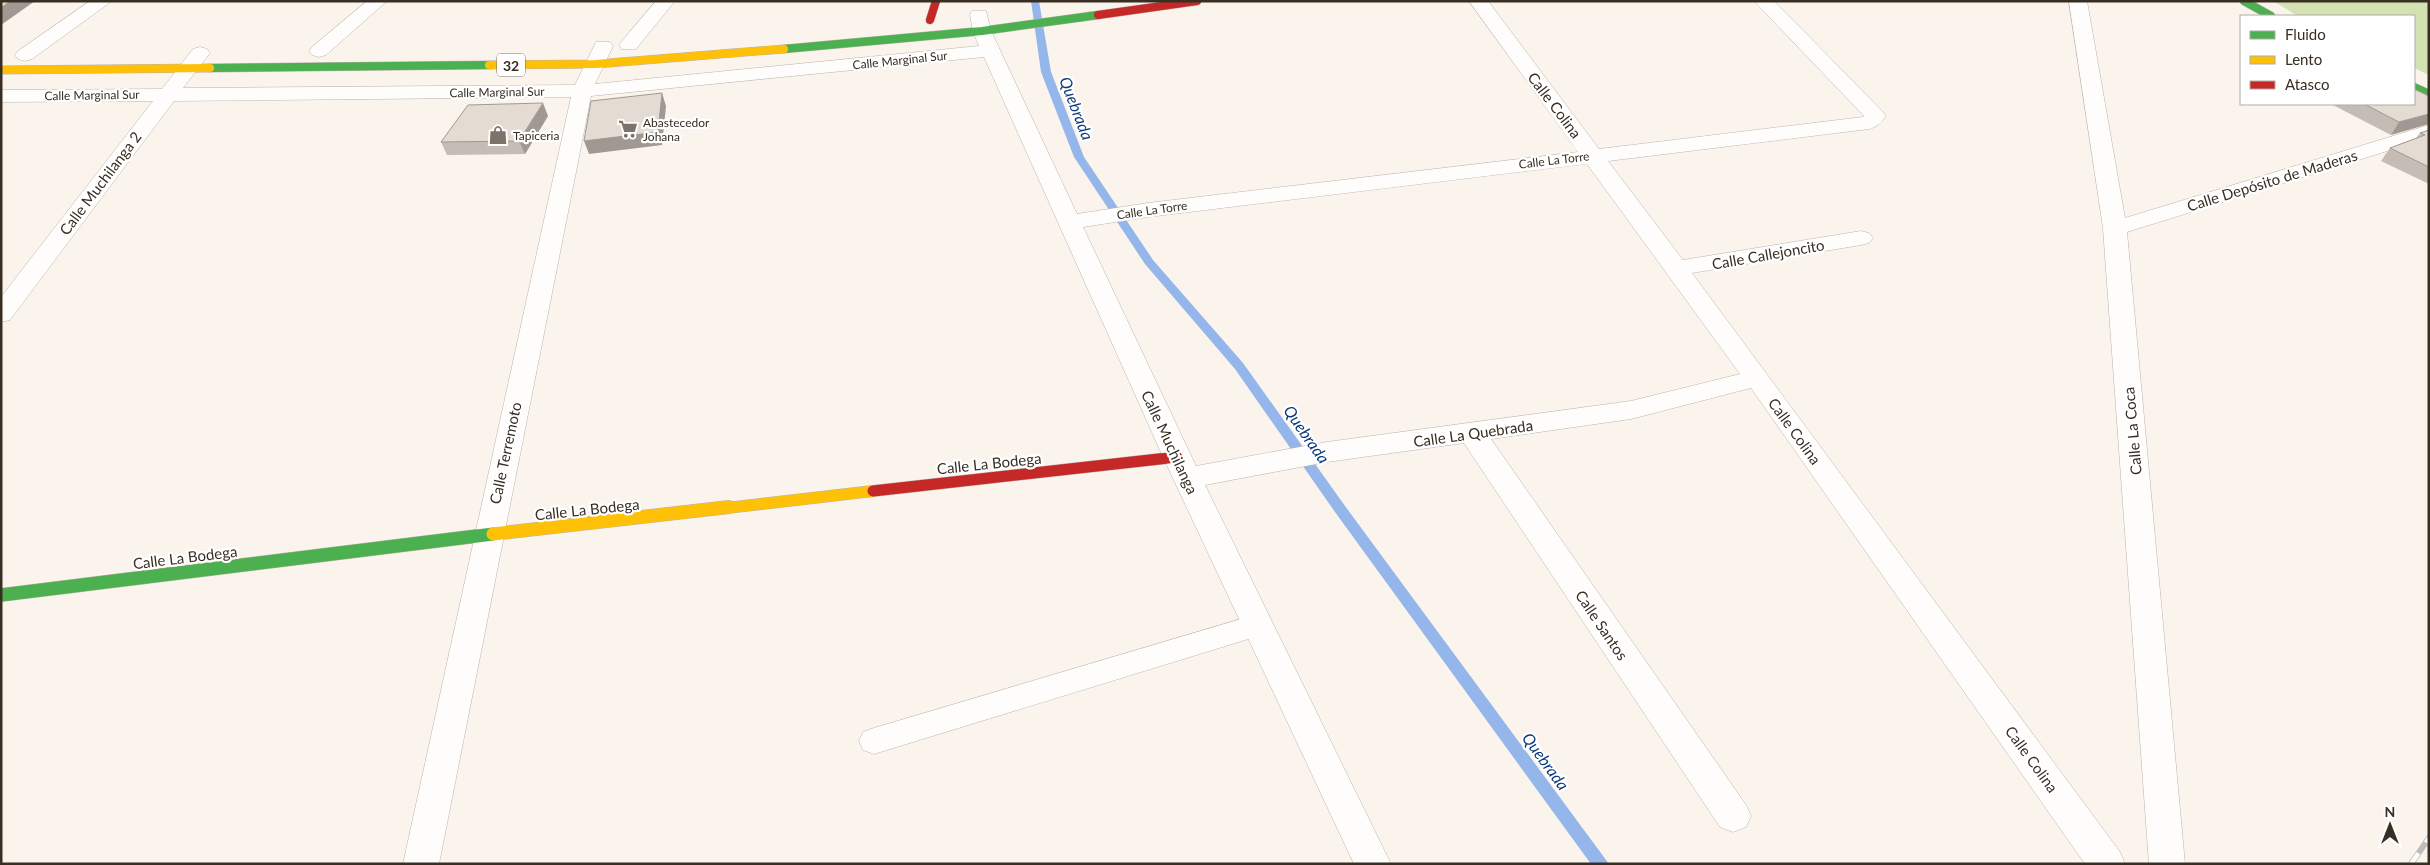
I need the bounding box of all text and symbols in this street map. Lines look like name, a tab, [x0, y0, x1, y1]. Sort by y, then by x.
legend	[2240, 15, 2415, 105]
text: Fluido	[2285, 25, 2326, 43]
street label: Calle Marginal Sur	[852, 47, 949, 72]
text: Lento	[2285, 50, 2322, 68]
road number: 32	[497, 54, 525, 76]
street label: Calle Colina	[1524, 69, 1586, 141]
water label: Quebrada	[1056, 74, 1098, 142]
text: Atasco	[2285, 75, 2330, 93]
street label: Calle Marginal Sur	[449, 84, 545, 100]
street label: Calle Marginal Sur	[44, 87, 140, 103]
place label: Abastecedor Johana	[643, 115, 710, 144]
supermarket icon: Abastecedor Johana	[617, 118, 639, 140]
shop icon: Tapiceria	[487, 124, 509, 146]
street label: Calle Muchilanga 2	[55, 128, 145, 238]
place label: Tapiceria	[513, 128, 559, 143]
street label: Calle Depósito de Maderas	[2185, 145, 2359, 215]
street label: Calle La Torre	[1518, 148, 1590, 172]
street label: Calle La Torre	[1116, 198, 1188, 222]
street label: Calle Callejoncito	[1710, 235, 1826, 273]
street label: Calle La Coca	[2119, 386, 2145, 476]
street label: Calle Muchilanga	[1138, 387, 1202, 497]
street label: Calle Colina	[1765, 394, 1825, 468]
street label: Calle Terremoto	[485, 400, 525, 506]
water label: Quebrada	[1280, 401, 1334, 467]
street label: Calle La Quebrada	[1412, 416, 1534, 450]
street label: Calle La Bodega	[936, 449, 1042, 477]
street label: Calle La Bodega	[534, 495, 640, 523]
street label: Calle La Bodega	[132, 542, 238, 572]
street label: Calle Santos	[1572, 587, 1632, 663]
street label: Calle Colina	[2002, 722, 2062, 796]
water label: Quebrada	[1519, 729, 1573, 793]
north arrow	[2365, 800, 2415, 850]
text: N	[2385, 803, 2395, 820]

